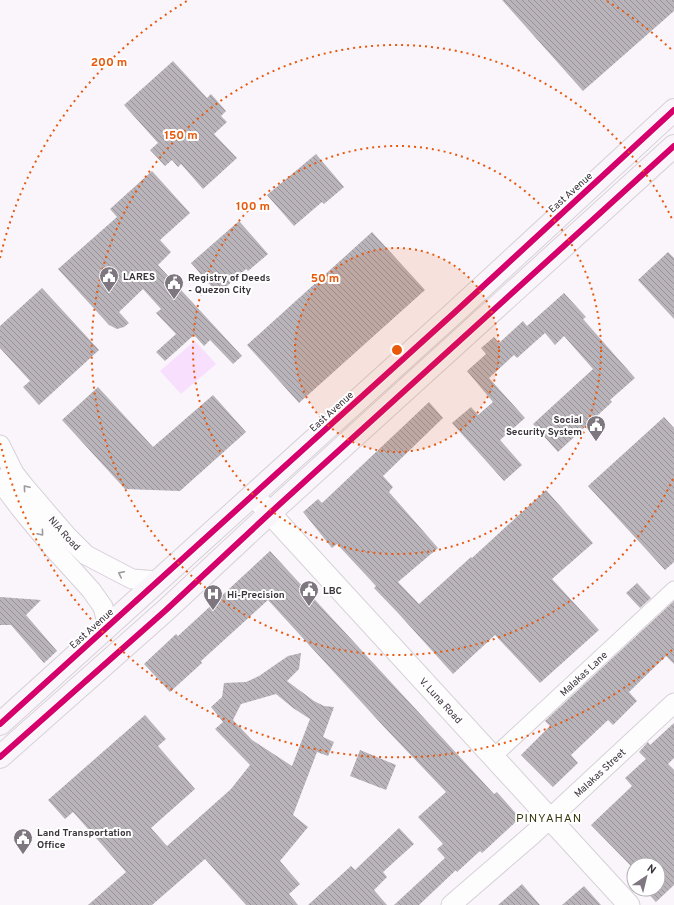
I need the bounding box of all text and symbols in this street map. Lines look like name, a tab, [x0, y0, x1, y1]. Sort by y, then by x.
text: 200 m	[91, 55, 127, 71]
text: 150 m	[164, 128, 198, 144]
street label: East Avenue	[546, 170, 596, 216]
text: 100 m	[236, 199, 270, 215]
public building icon: LARES	[98, 265, 120, 293]
place label: LARES	[123, 271, 155, 284]
text: 50 m	[311, 271, 339, 287]
public building icon: Registry of Deeds - Quezon City	[163, 272, 185, 300]
place label: Registry of Deeds - Quezon City	[188, 272, 271, 297]
centre of rings	[390, 343, 404, 357]
street label: East Avenue	[307, 389, 357, 435]
place label: Social Security System	[506, 414, 582, 439]
public building icon: Social Security System	[585, 414, 607, 442]
one-way arrow	[23, 485, 30, 492]
street label: NIA Road	[45, 514, 83, 554]
one-way arrow	[36, 528, 43, 535]
one-way arrow	[118, 571, 125, 579]
public building icon: LBC	[298, 579, 320, 607]
hospital icon: Hi-Precision	[202, 583, 224, 611]
place label: LBC	[323, 585, 342, 598]
place label: Hi-Precision	[227, 589, 285, 602]
street label: East Avenue	[67, 606, 117, 652]
street label: Malakas Lane	[558, 649, 611, 700]
street label: V. Luna Road	[416, 675, 464, 727]
street label: Malakas Street	[572, 746, 629, 801]
district label: PINYAHAN	[516, 811, 582, 827]
public building icon: Land Transportation Office	[12, 827, 34, 855]
place label: Land Transportation Office	[37, 827, 131, 852]
north arrow	[626, 857, 666, 897]
text: N	[644, 862, 658, 878]

